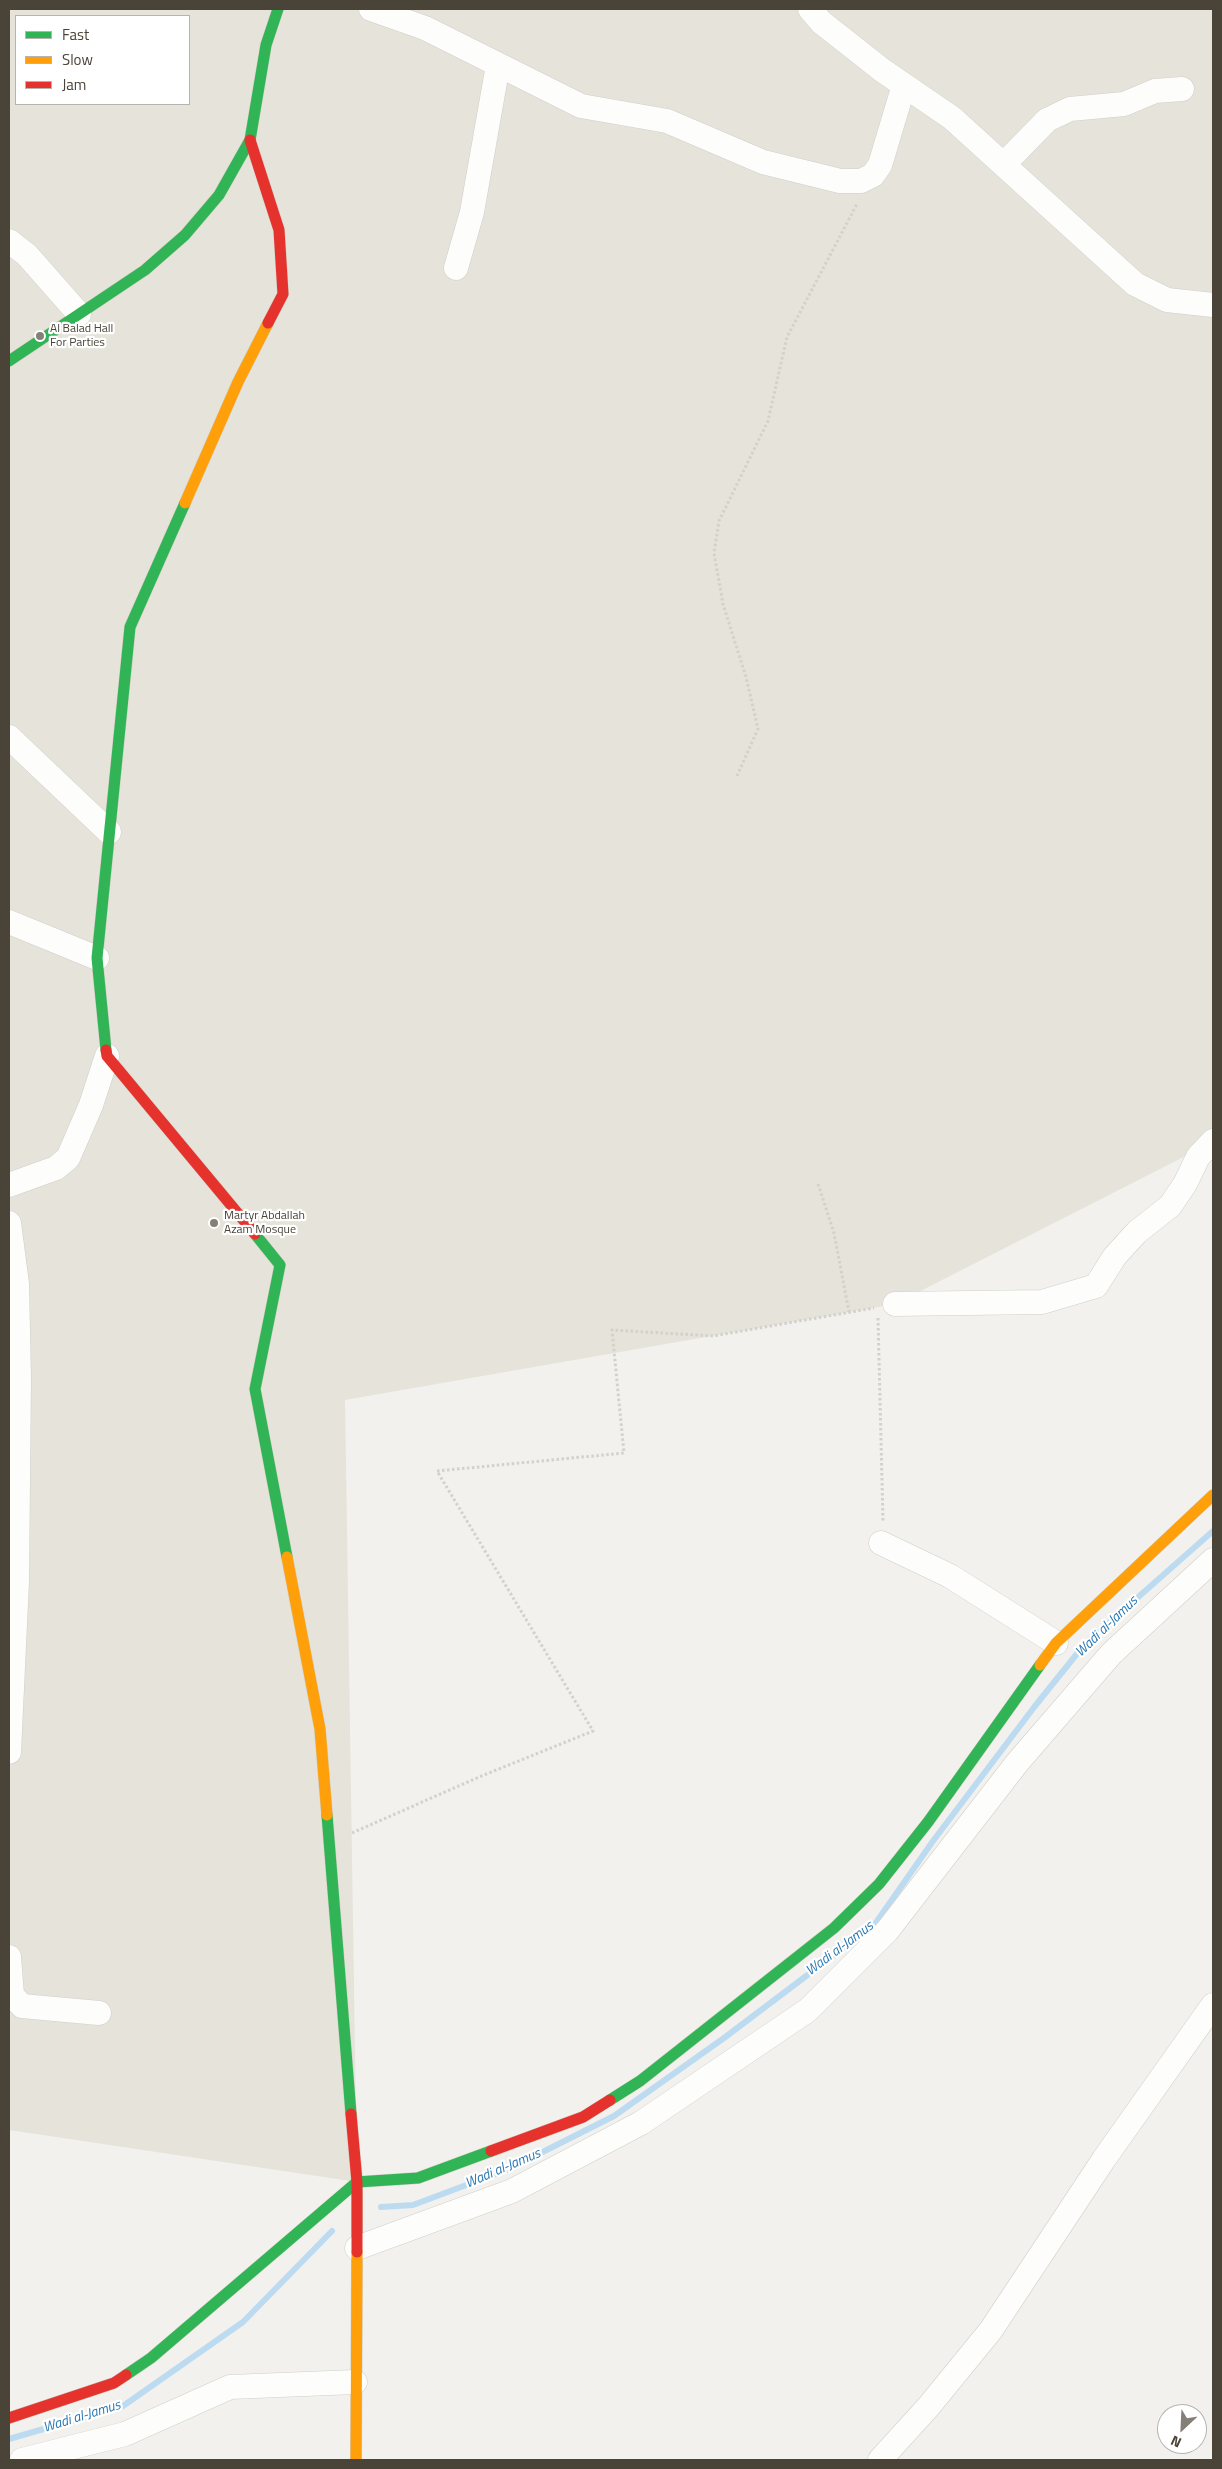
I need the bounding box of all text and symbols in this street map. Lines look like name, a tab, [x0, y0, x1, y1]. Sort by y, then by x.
legend	[15, 15, 190, 105]
text: Fast	[62, 23, 89, 46]
text: Slow	[62, 48, 93, 71]
text: Jam	[62, 73, 86, 96]
place label: Al Balad Hall For Parties	[50, 322, 113, 350]
marker: Al Balad Hall For Parties	[34, 330, 46, 342]
place label: Martyr Abdallah Azam Mosque	[224, 1209, 305, 1237]
marker: Martyr Abdallah Azam Mosque	[208, 1217, 220, 1229]
water label: Wadi al-Jamus	[1072, 1593, 1142, 1661]
water label: Wadi al-Jamus	[803, 1918, 877, 1980]
water label: Wadi al-Jamus	[463, 2146, 543, 2192]
water label: Wadi al-Jamus	[41, 2397, 123, 2437]
north arrow	[1157, 2404, 1207, 2454]
text: N	[1167, 2431, 1185, 2454]

